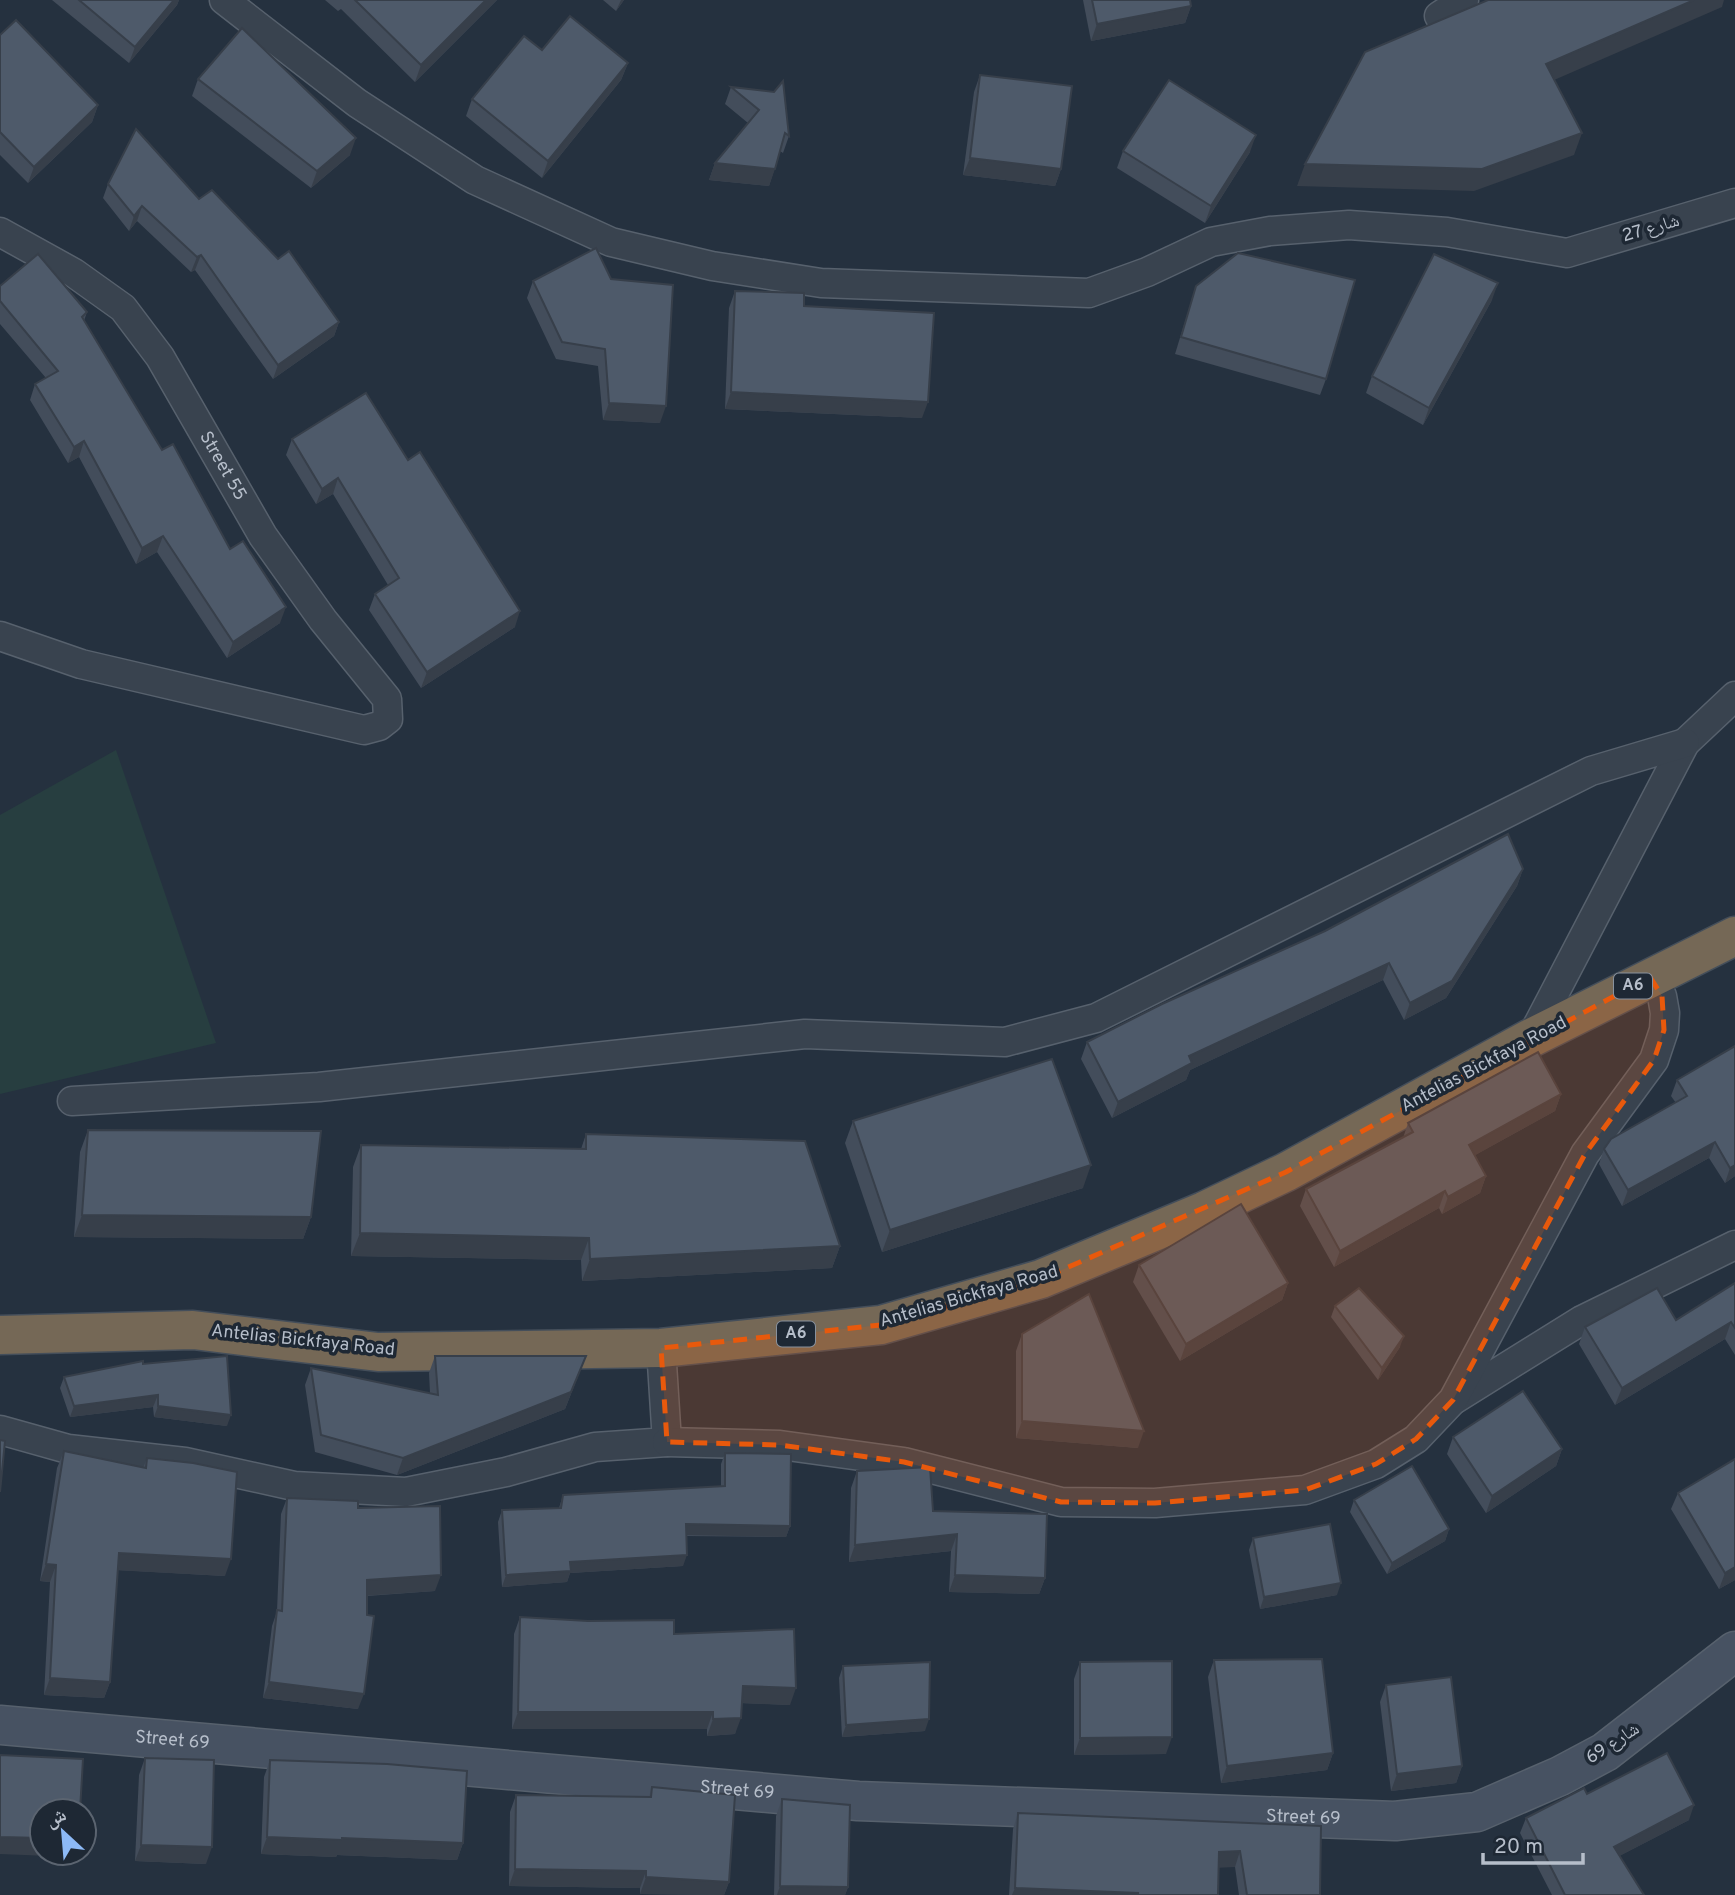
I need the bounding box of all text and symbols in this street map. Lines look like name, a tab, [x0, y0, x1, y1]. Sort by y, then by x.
street label: شارع 27	[1620, 210, 1682, 248]
street label: Street 55	[194, 427, 252, 505]
road number: A6	[1614, 974, 1652, 998]
street label: Antelias Bickfaya Road	[1397, 1012, 1571, 1118]
street label: Antelias Bickfaya Road	[877, 1261, 1061, 1333]
street label: Antelias Bickfaya Road	[210, 1320, 396, 1362]
road number: A6	[777, 1322, 815, 1346]
street label: شارع 69	[1582, 1718, 1644, 1770]
street label: Street 69	[134, 1726, 211, 1755]
street label: Street 69	[699, 1776, 775, 1805]
north arrow	[28, 1797, 98, 1867]
text: ش	[42, 1803, 71, 1834]
street label: Street 69	[1266, 1805, 1341, 1830]
scale bar	[1483, 1822, 1583, 1866]
text: 20 m	[1494, 1834, 1543, 1861]

